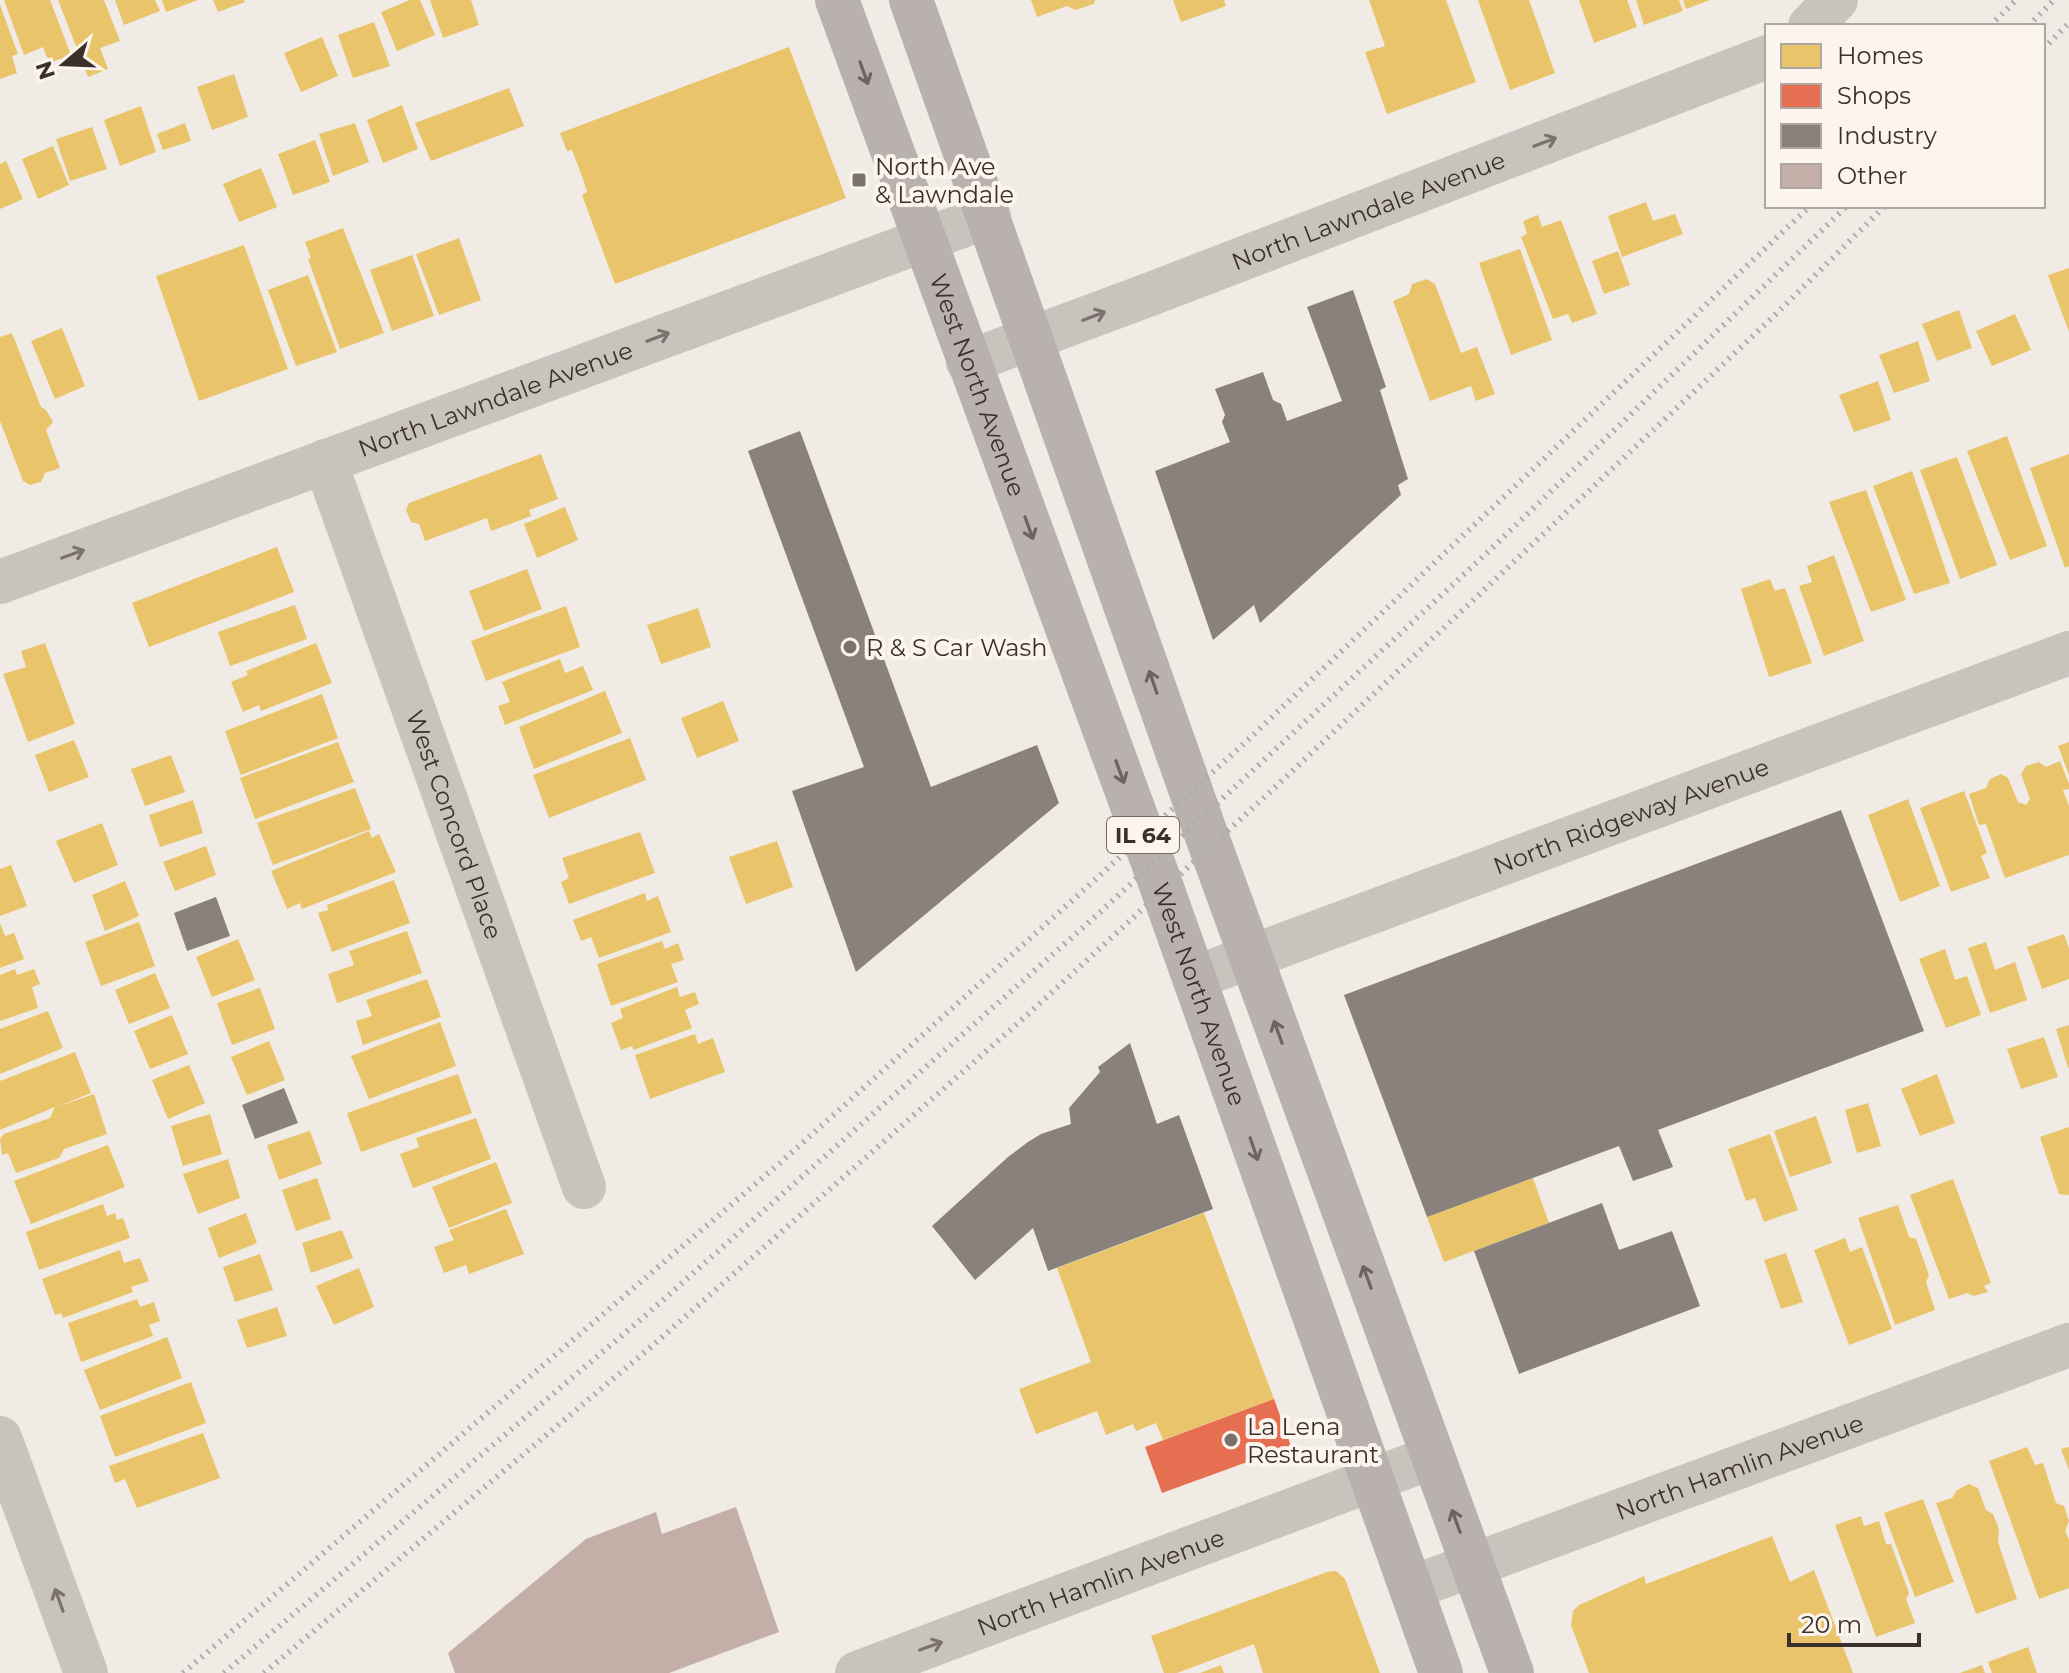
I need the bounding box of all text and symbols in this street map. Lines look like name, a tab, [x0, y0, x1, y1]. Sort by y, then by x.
north arrow	[24, 24, 104, 104]
legend	[1765, 24, 2045, 208]
text: Homes	[1837, 41, 1923, 70]
text: N	[30, 58, 61, 83]
one-way arrow	[857, 61, 872, 86]
text: Shops	[1837, 81, 1911, 110]
text: Industry	[1837, 121, 1937, 150]
one-way arrow	[1532, 134, 1557, 148]
street label: North Lawndale Avenue	[1227, 145, 1509, 276]
place label: North Ave & Lawndale	[875, 152, 1014, 209]
text: Other	[1837, 161, 1907, 190]
marker: North Ave & Lawndale	[850, 171, 868, 189]
street label: West North Avenue	[924, 270, 1032, 500]
one-way arrow	[1081, 308, 1106, 322]
one-way arrow	[645, 329, 670, 344]
street label: North Lawndale Avenue	[354, 335, 636, 463]
one-way arrow	[1023, 515, 1038, 540]
one-way arrow	[60, 546, 85, 561]
place label: R & S Car Wash	[866, 633, 1047, 662]
marker: R & S Car Wash	[841, 638, 859, 656]
one-way arrow	[1145, 670, 1159, 695]
street label: West Concord Place	[400, 706, 509, 943]
street label: North Ridgeway Avenue	[1489, 751, 1773, 880]
one-way arrow	[1113, 759, 1128, 784]
road number: IL 64	[1107, 817, 1179, 853]
street label: West North Avenue	[1147, 878, 1253, 1110]
one-way arrow	[1270, 1020, 1285, 1045]
one-way arrow	[1248, 1136, 1262, 1160]
one-way arrow	[1359, 1264, 1374, 1289]
street label: North Hamlin Avenue	[1611, 1408, 1867, 1526]
place label: La Lena Restaurant	[1247, 1412, 1379, 1469]
marker: La Lena Restaurant	[1222, 1431, 1240, 1449]
one-way arrow	[1448, 1509, 1463, 1534]
street label: North Hamlin Avenue	[973, 1522, 1228, 1641]
one-way arrow	[51, 1588, 66, 1613]
scale bar	[1789, 1597, 1919, 1647]
text: 20 m	[1801, 1610, 1862, 1639]
one-way arrow	[918, 1638, 942, 1652]

